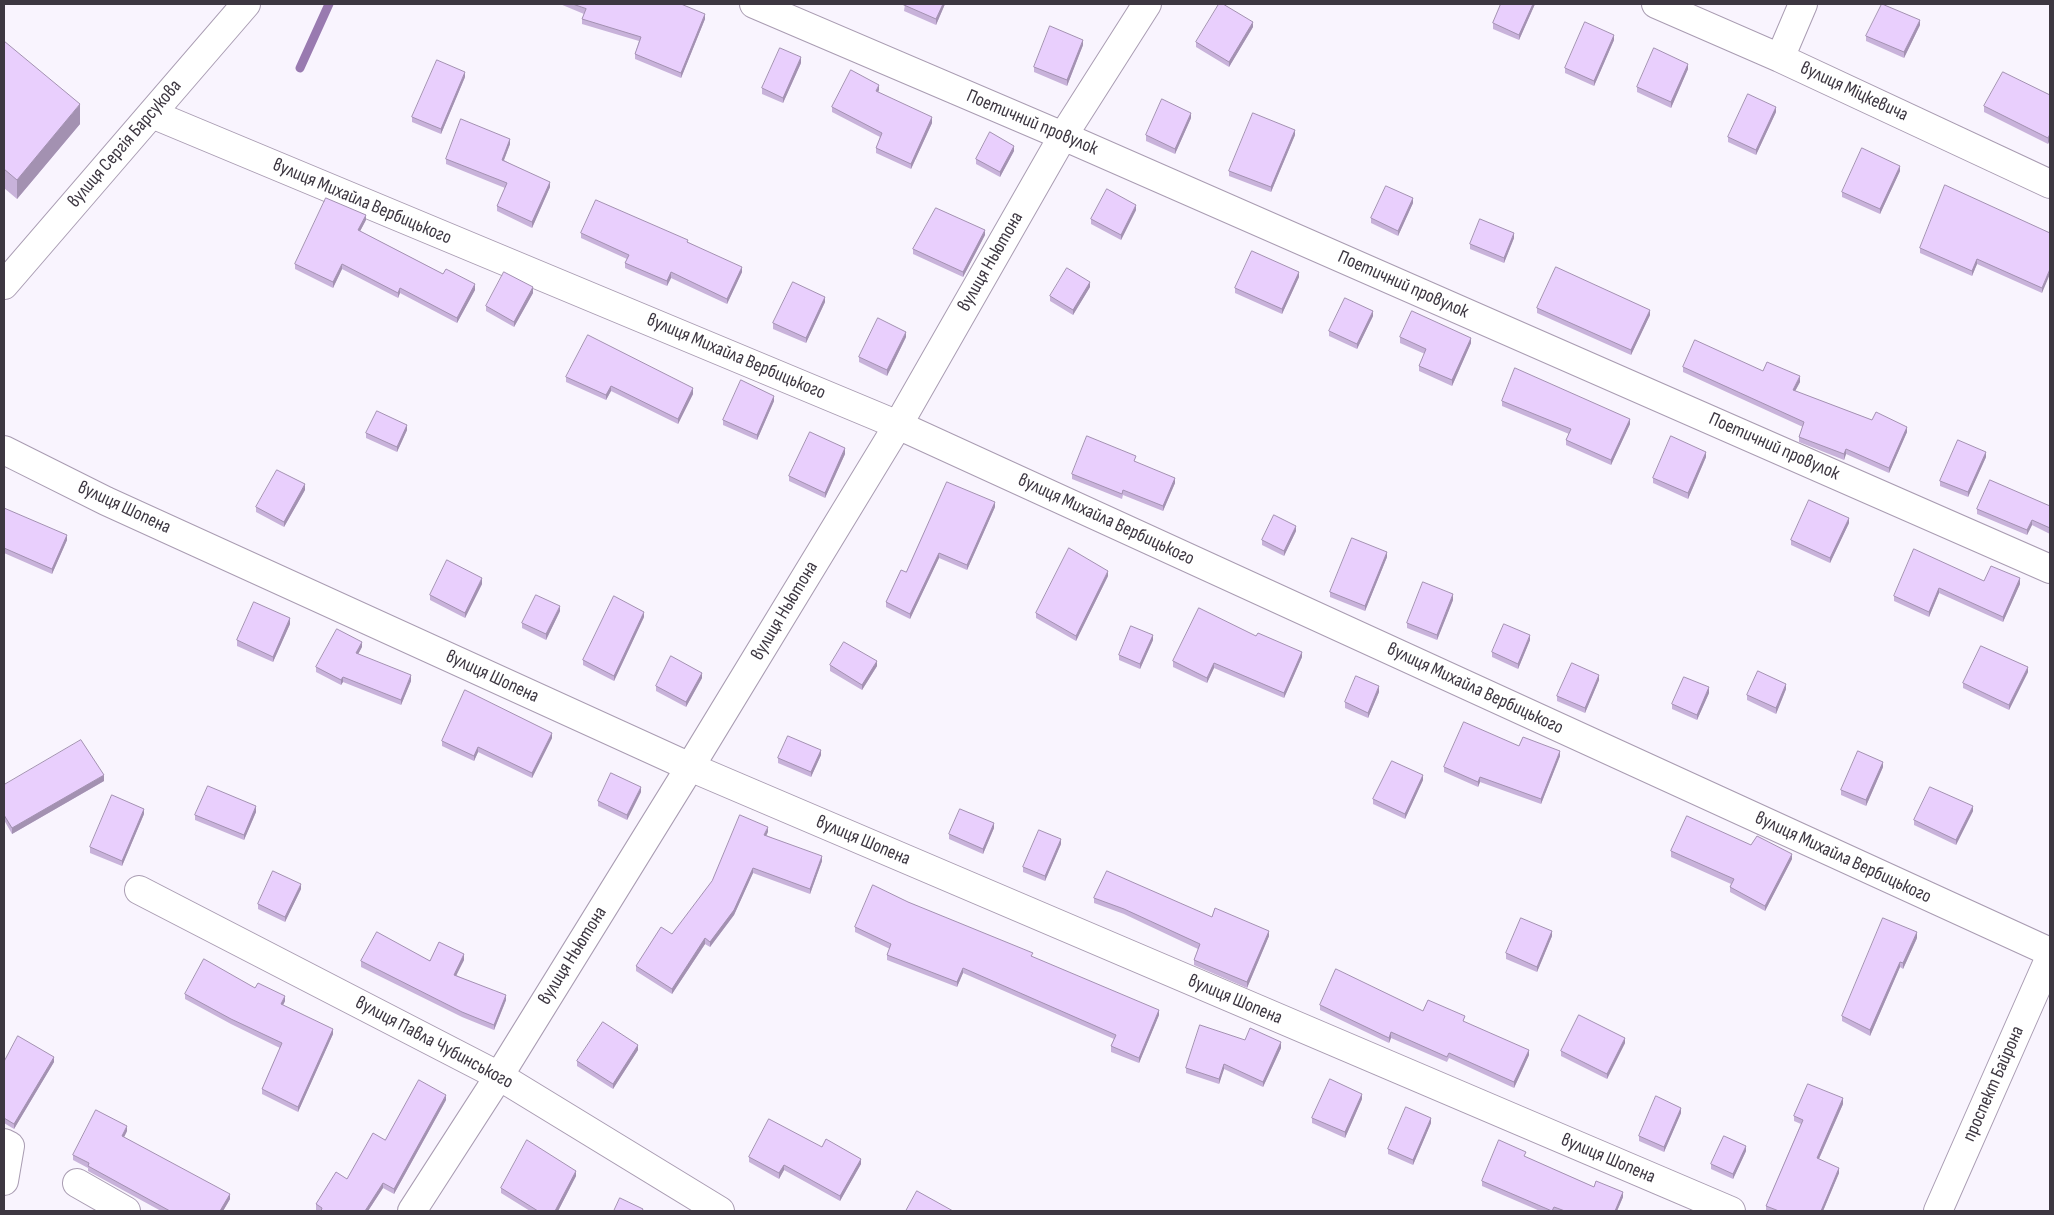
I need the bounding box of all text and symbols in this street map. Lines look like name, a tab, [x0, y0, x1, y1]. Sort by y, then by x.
street label: вулиця Міцкевича	[1796, 57, 1912, 127]
street label: вулиця Сергія Барсукова	[63, 75, 187, 213]
street label: Поетичний провулок	[963, 85, 1101, 161]
street label: вулиця Михайла Вербицького	[269, 154, 455, 250]
street label: вулиця Ньютона	[953, 208, 1029, 316]
street label: Поетичний провулок	[1334, 246, 1472, 324]
street label: вулиця Михайла Вербицького	[643, 309, 829, 405]
street label: Поетичний провулок	[1705, 408, 1843, 486]
street label: вулиця Михайла Вербицького	[1014, 469, 1198, 571]
street label: вулиця Шопена	[74, 477, 174, 539]
street label: вулиця Ньютона	[747, 557, 823, 665]
street label: вулиця Михайла Вербицького	[1383, 638, 1567, 740]
street label: вулиця Шопена	[442, 646, 542, 708]
street label: вулиця Михайла Вербицького	[1751, 807, 1935, 909]
street label: вулиця Шопена	[812, 811, 914, 871]
street label: вулиця Ньютона	[534, 903, 612, 1009]
street label: вулиця Шопена	[1184, 970, 1286, 1030]
street label: вулиця Павла Чубинського	[351, 992, 517, 1094]
street label: проспект Байрона	[1958, 1023, 2030, 1145]
street label: вулиця Шопена	[1557, 1129, 1659, 1189]

